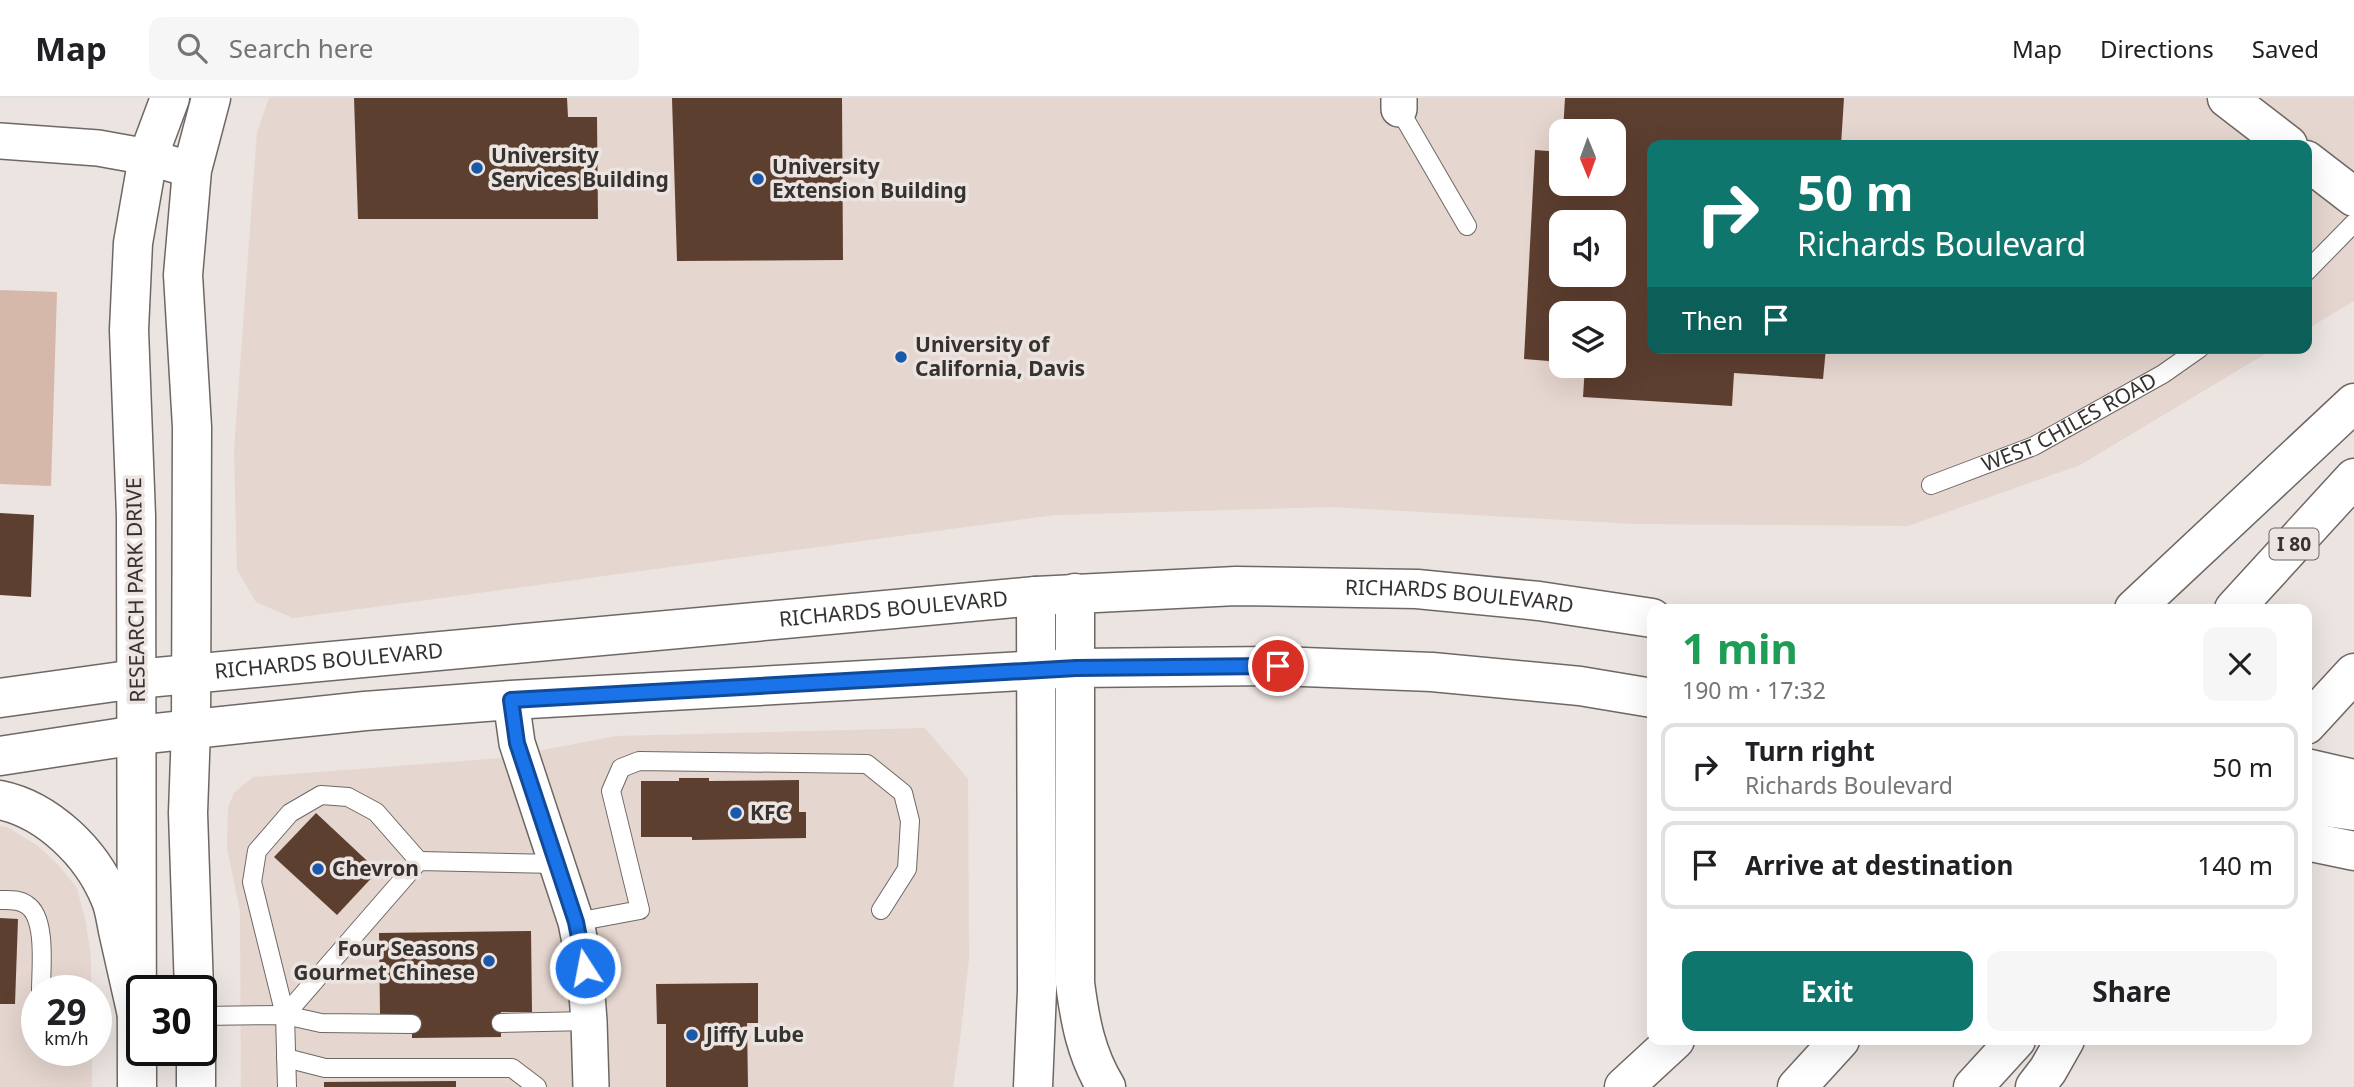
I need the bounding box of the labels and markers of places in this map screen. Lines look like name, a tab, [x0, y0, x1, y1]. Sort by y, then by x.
place label: University Services Building	[491, 141, 669, 193]
place label: University Extension Building	[772, 152, 967, 204]
marker: University Services Building	[469, 160, 485, 176]
marker: University Extension Building	[750, 171, 766, 187]
place label: University of California, Davis	[915, 330, 1085, 382]
marker: University of California, Davis	[893, 349, 909, 365]
pin	[1248, 636, 1308, 696]
place label: KFC	[750, 798, 789, 826]
marker: KFC	[728, 805, 744, 821]
place label: Chevron	[332, 854, 419, 882]
marker: Chevron	[310, 861, 326, 877]
place label: Four Seasons Gourmet Chinese	[293, 934, 475, 986]
marker: Four Seasons Gourmet Chinese	[481, 953, 497, 969]
place label: Jiffy Lube	[704, 1020, 804, 1048]
marker: Jiffy Lube	[684, 1027, 700, 1043]

